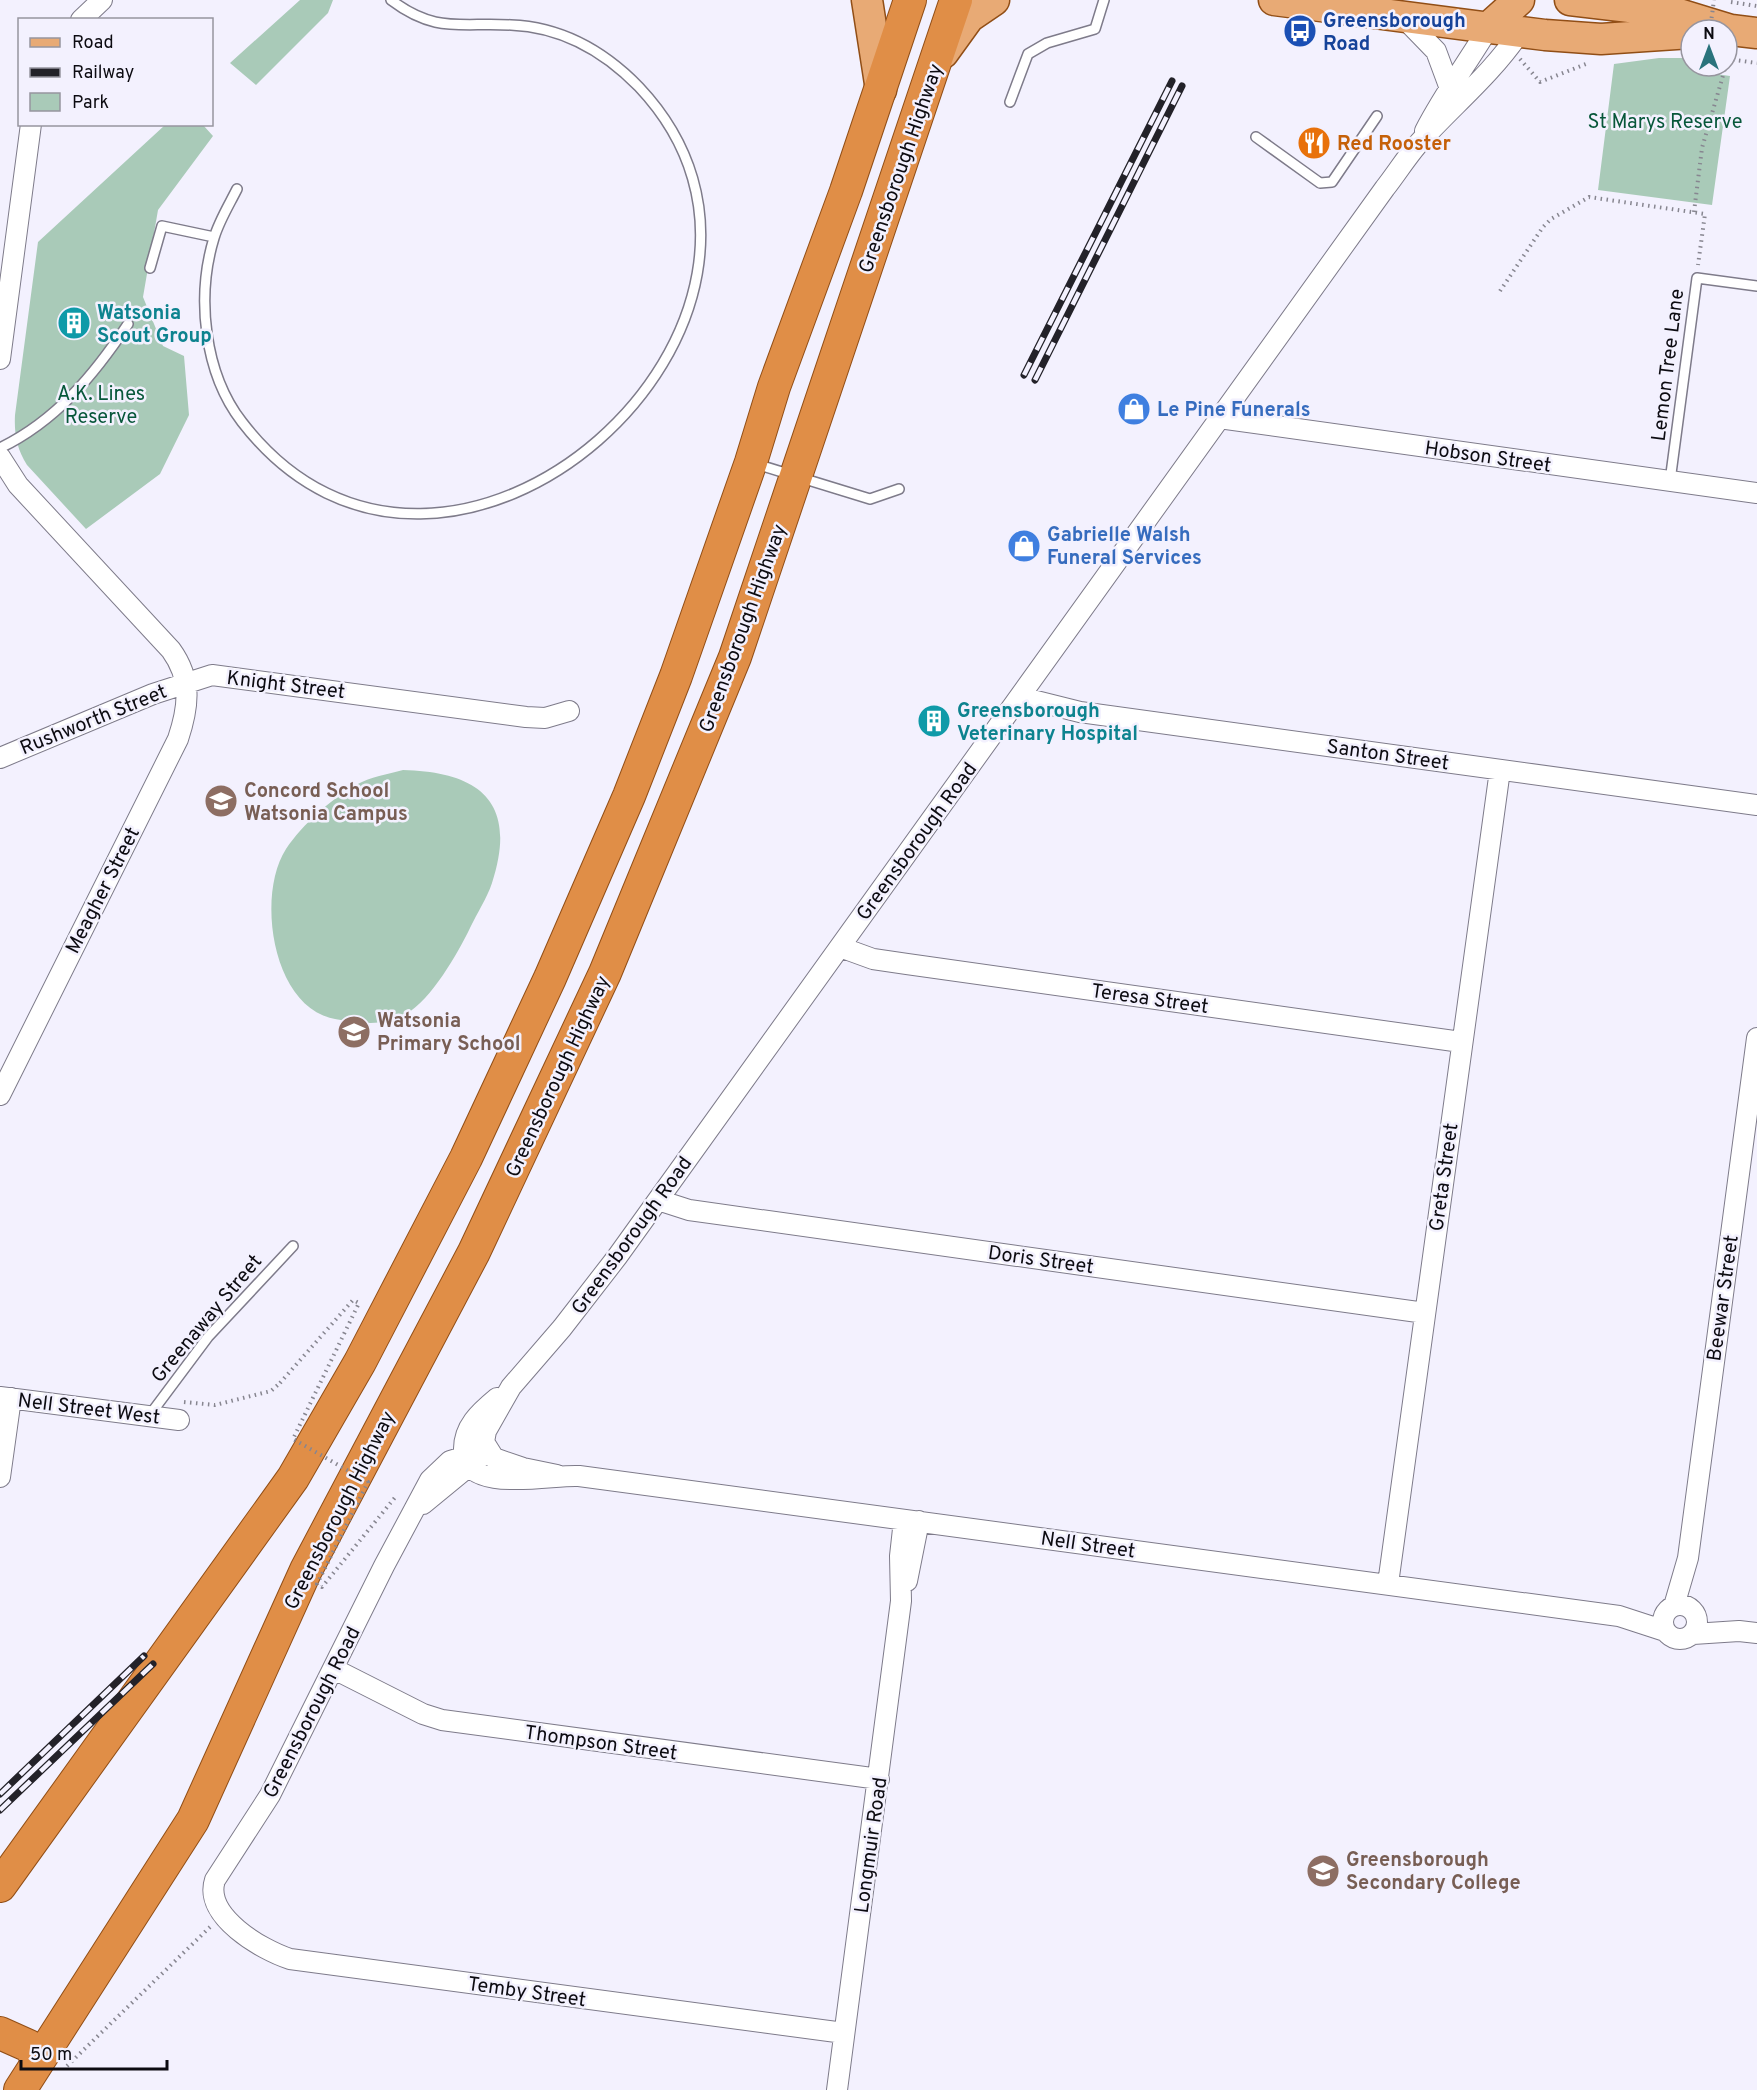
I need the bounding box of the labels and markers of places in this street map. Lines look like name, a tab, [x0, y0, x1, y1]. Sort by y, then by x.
place label: Greensborough Road	[1323, 9, 1466, 58]
bus stop icon: Greensborough Road	[1282, 13, 1318, 49]
restaurant icon: Red Rooster	[1296, 125, 1332, 161]
place label: Red Rooster	[1337, 132, 1451, 158]
place label: Watsonia Scout Group	[97, 301, 212, 350]
building icon: Watsonia Scout Group	[56, 305, 92, 341]
shop icon: Le Pine Funerals	[1116, 391, 1152, 427]
place label: Le Pine Funerals	[1157, 398, 1311, 424]
place label: Gabrielle Walsh Funeral Services	[1047, 523, 1202, 572]
shop icon: Gabrielle Walsh Funeral Services	[1006, 528, 1042, 564]
place label: Greensborough Veterinary Hospital	[957, 699, 1138, 748]
building icon: Greensborough Veterinary Hospital	[916, 703, 952, 739]
place label: Concord School Watsonia Campus	[244, 779, 408, 828]
school or university icon: Concord School Watsonia Campus	[203, 783, 239, 819]
place label: Watsonia Primary School	[377, 1009, 521, 1058]
school or university icon: Watsonia Primary School	[336, 1014, 372, 1050]
place label: Greensborough Secondary College	[1346, 1848, 1521, 1897]
school or university icon: Greensborough Secondary College	[1305, 1853, 1341, 1889]

